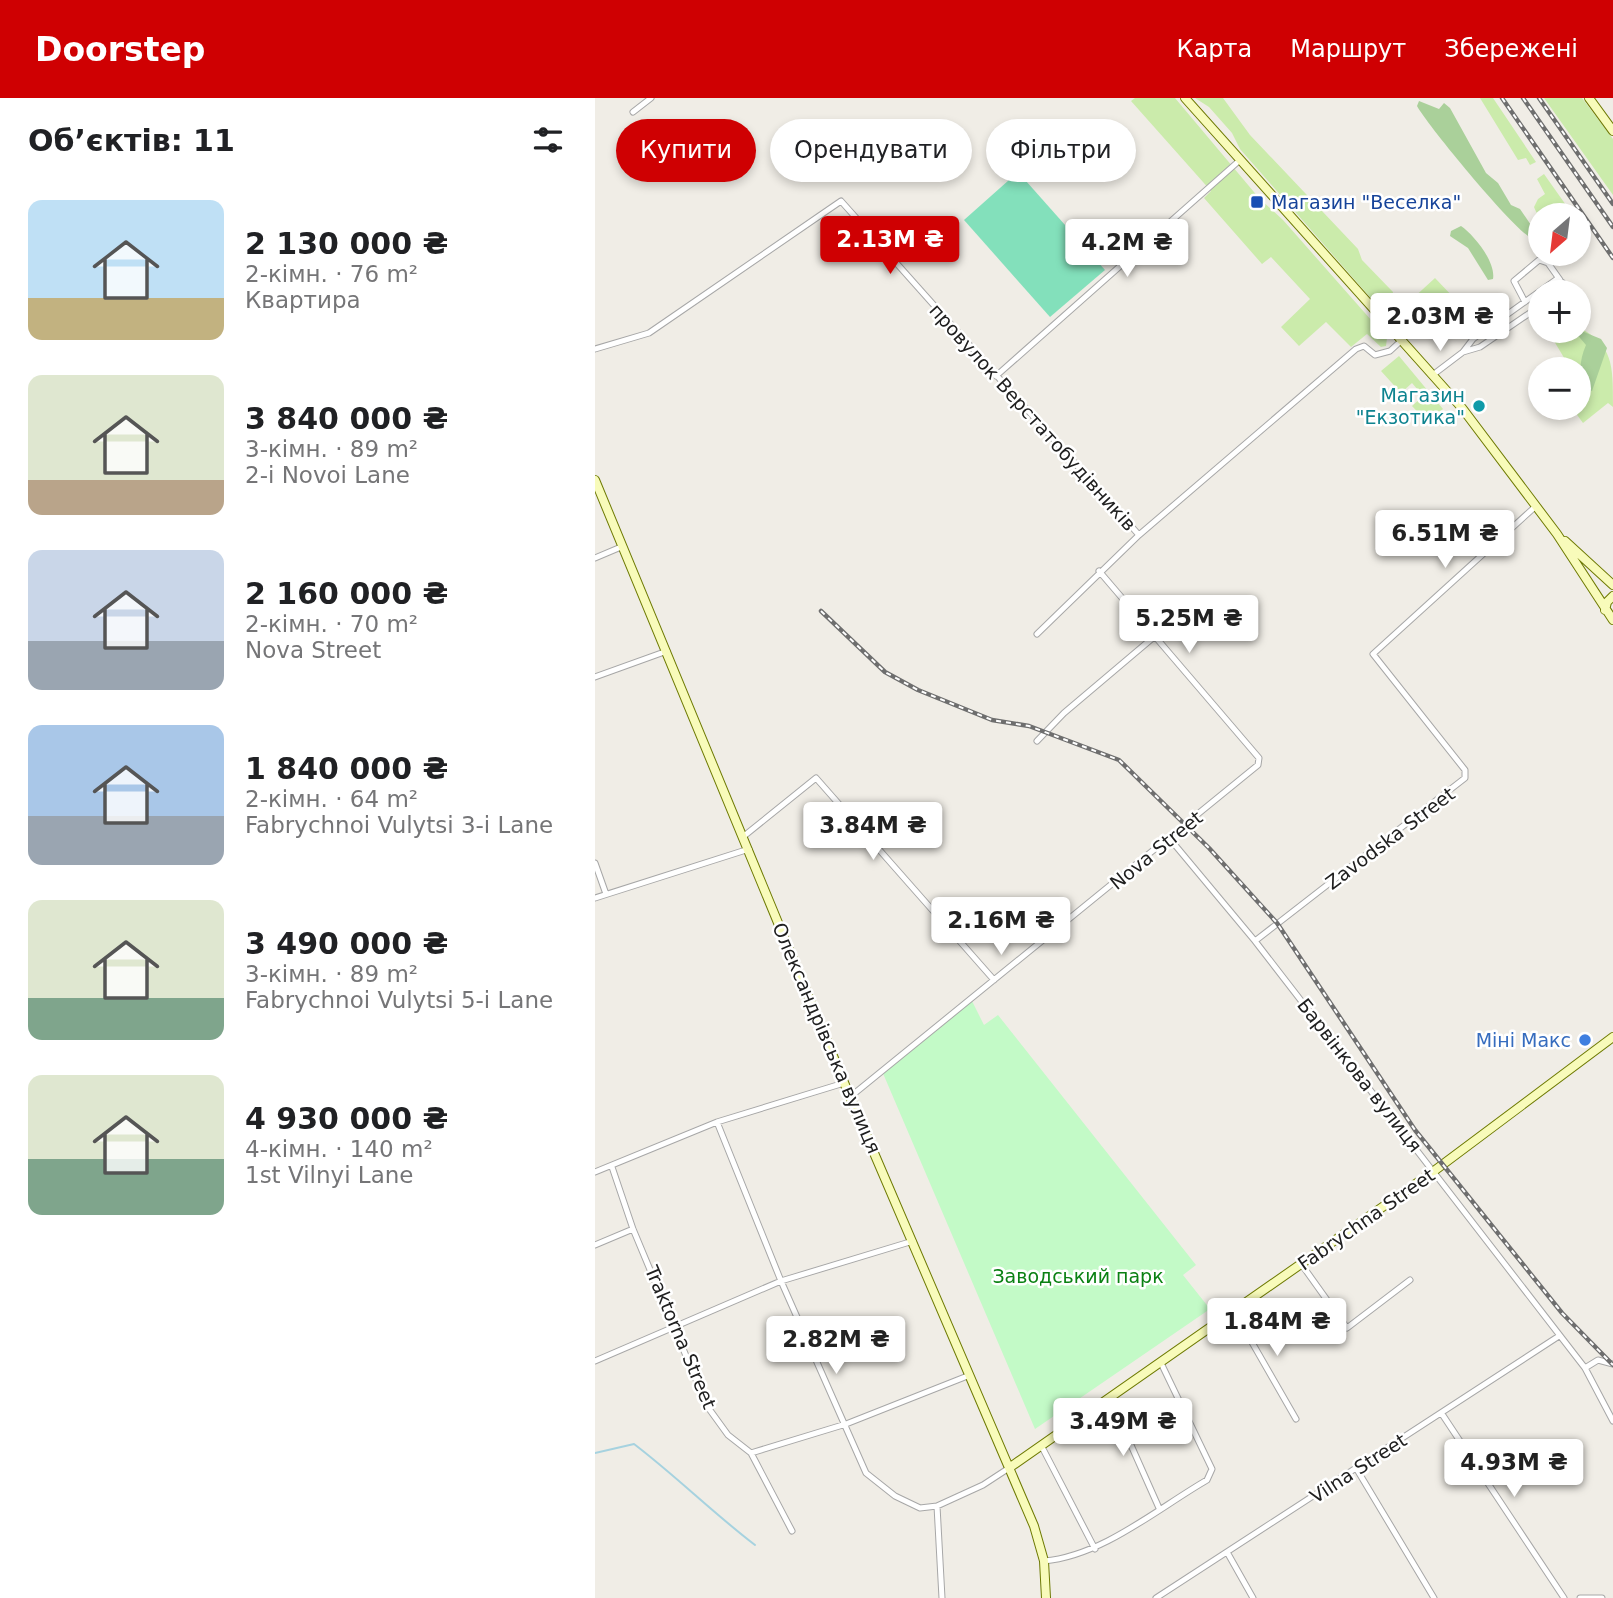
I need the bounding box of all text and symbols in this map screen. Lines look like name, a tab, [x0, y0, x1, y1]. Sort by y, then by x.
text: Doorstep	[35, 30, 205, 69]
text: Карта	[1177, 35, 1252, 63]
text: Маршрут	[1290, 35, 1406, 63]
text: Збережені	[1444, 35, 1578, 63]
chip: Купити	[616, 119, 756, 182]
chip: Орендувати	[770, 119, 972, 182]
chip: Фільтри	[986, 119, 1136, 182]
icon: filters	[529, 121, 567, 159]
text: Об’єктів: 11	[28, 123, 235, 158]
place label: Магазин "Веселка"	[1271, 191, 1461, 213]
marker: Магазин "Веселка"	[1249, 194, 1265, 210]
north arrow	[1528, 203, 1591, 266]
map controls	[1528, 203, 1591, 420]
pin: 2.13M ₴	[825, 216, 955, 276]
pin: 4.2M ₴	[1070, 220, 1184, 279]
text: 2 130 000 ₴	[245, 226, 448, 261]
text: 2.13M ₴	[836, 226, 944, 252]
icon: home	[84, 228, 168, 312]
text: 4.2M ₴	[1081, 229, 1173, 255]
text: 2-кімн. · 76 m²	[245, 261, 418, 287]
button: +	[1528, 280, 1591, 343]
text: Квартира	[245, 287, 361, 313]
pin: 2.03M ₴	[1375, 294, 1505, 353]
street label: провулок Верстатобудівників	[925, 299, 1141, 535]
text: 2.03M ₴	[1386, 303, 1494, 329]
button: −	[1528, 357, 1591, 420]
place label: Магазин "Екзотика"	[1356, 384, 1465, 428]
marker: Магазин "Екзотика"	[1471, 398, 1487, 414]
text: 3 840 000 ₴	[245, 401, 448, 436]
icon: home	[84, 403, 168, 487]
text: 3-кімн. · 89 m²	[245, 436, 418, 462]
text: 2-i Novoi Lane	[245, 462, 410, 488]
pin: 6.51M ₴	[1380, 510, 1510, 570]
text: 6.51M ₴	[1391, 520, 1499, 546]
text: 2 160 000 ₴	[245, 576, 448, 611]
icon: home	[84, 578, 168, 662]
pin: 5.25M ₴	[1124, 596, 1254, 655]
text: 5.25M ₴	[1135, 605, 1243, 631]
text: 2-кімн. · 70 m²	[245, 611, 418, 637]
text: Nova Street	[245, 637, 381, 663]
text: 1 840 000 ₴	[245, 751, 448, 786]
icon: home	[84, 753, 168, 837]
street label: Zavodska Street	[1321, 782, 1459, 894]
text: 2-кімн. · 64 m²	[245, 786, 418, 812]
pin: 3.84M ₴	[808, 802, 938, 862]
street label: Nova Street	[1105, 806, 1207, 894]
text: Fabrychnoi Vulytsi 3-i Lane	[245, 812, 553, 838]
text: 3.84M ₴	[819, 812, 927, 838]
pin: 2.16M ₴	[936, 898, 1066, 957]
text: 2.16M ₴	[947, 907, 1055, 933]
street label: Олександрівська вулиця	[768, 919, 886, 1157]
text: 3 490 000 ₴	[245, 926, 448, 961]
icon: home	[84, 928, 168, 1012]
text: 3-кімн. · 89 m²	[245, 961, 418, 987]
text: Fabrychnoi Vulytsi 5-i Lane	[245, 987, 553, 1013]
street label: Барвінкова вулиця	[1293, 994, 1427, 1156]
place label: Міні Макс	[1476, 1029, 1571, 1051]
marker: Міні Макс	[1577, 1032, 1593, 1048]
text: 4 930 000 ₴	[245, 1101, 448, 1136]
icon: home	[84, 1103, 168, 1187]
text: 4-кімн. · 140 m²	[245, 1136, 433, 1162]
text: 1st Vilnyi Lane	[245, 1162, 413, 1188]
street label: Fabrychna Street	[1293, 1164, 1439, 1274]
street label: Traktorna Street	[641, 1261, 721, 1412]
park label: Заводський парк	[992, 1265, 1164, 1287]
pin: 1.84M ₴	[1212, 1298, 1342, 1358]
text: 1.84M ₴	[1223, 1308, 1331, 1334]
pin: 2.82M ₴	[771, 1316, 901, 1376]
text: 2.82M ₴	[782, 1326, 890, 1352]
pin: 3.49M ₴	[1058, 1398, 1188, 1458]
text: 3.49M ₴	[1069, 1408, 1177, 1434]
street label: Vilna Street	[1306, 1429, 1410, 1507]
pin: 4.93M ₴	[1449, 1440, 1579, 1499]
text: 4.93M ₴	[1460, 1449, 1568, 1475]

